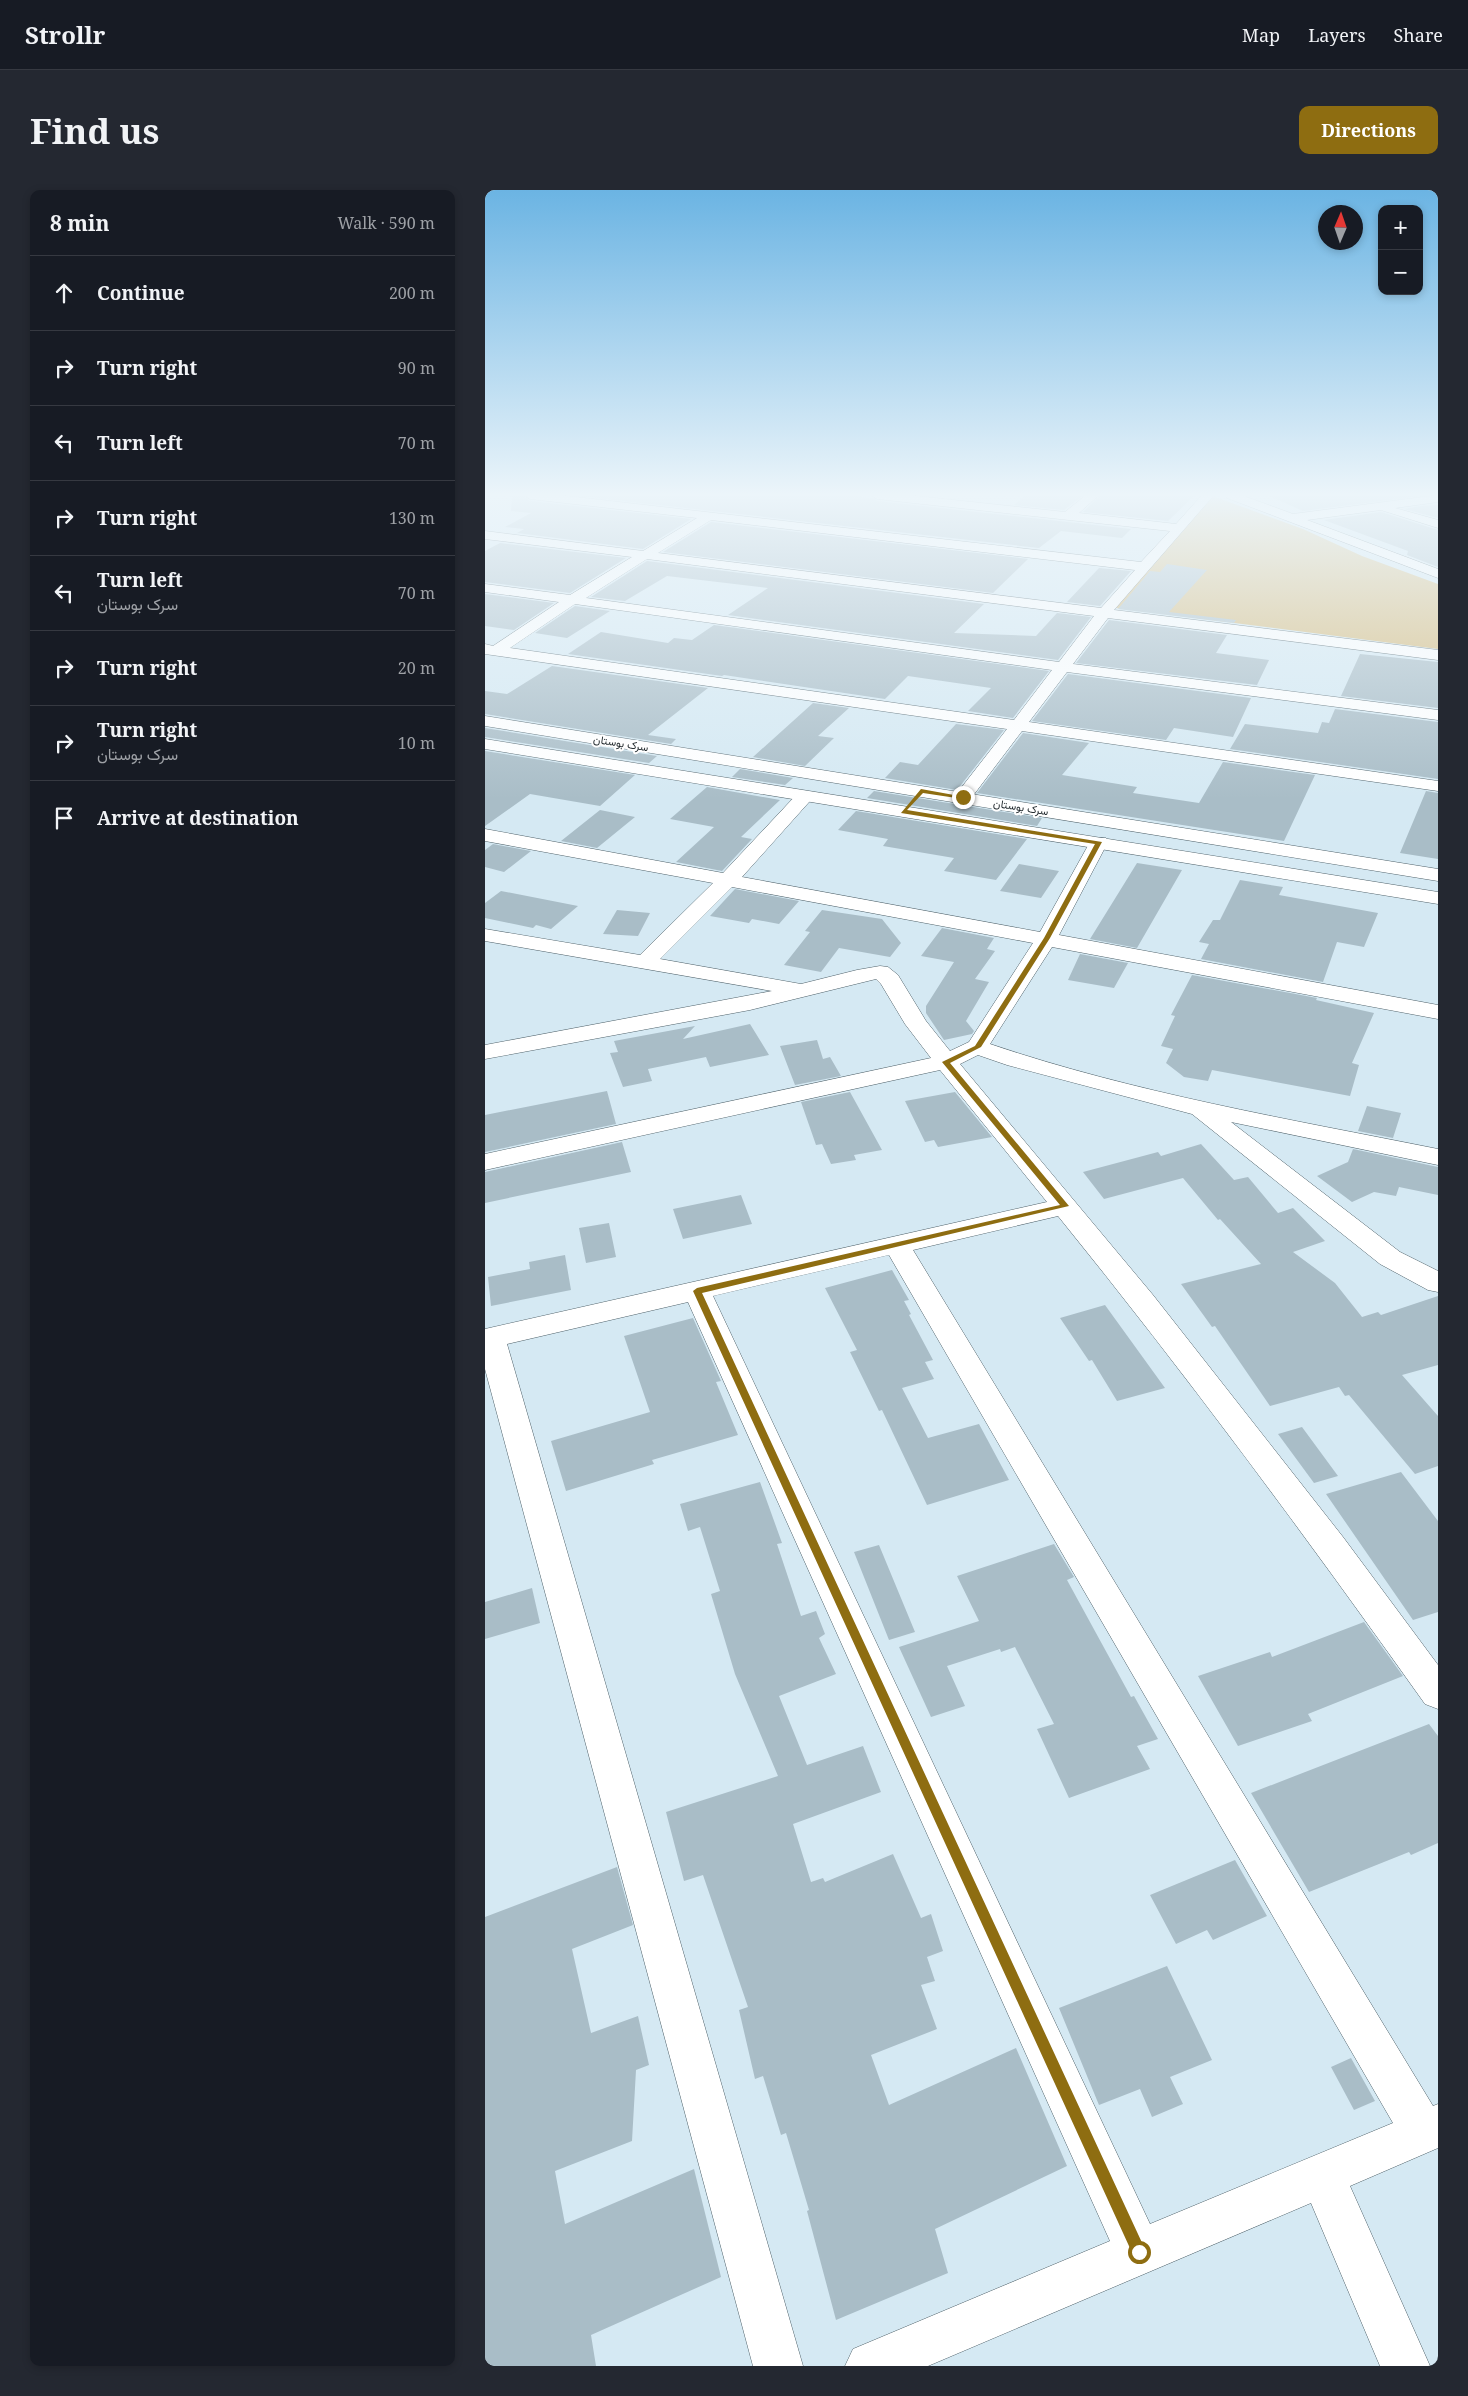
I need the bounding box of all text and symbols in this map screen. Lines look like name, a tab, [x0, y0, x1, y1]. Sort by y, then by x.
text: Strollr	[25, 18, 105, 51]
text: Map	[1242, 23, 1280, 47]
text: Layers	[1308, 23, 1366, 47]
text: Share	[1394, 23, 1443, 47]
button: Directions	[1299, 106, 1438, 154]
text: Find us	[30, 107, 159, 154]
north arrow	[1318, 205, 1363, 250]
map controls	[1378, 205, 1423, 295]
button: +	[1378, 205, 1423, 250]
text: 8 min	[50, 209, 109, 237]
text: Walk · 590 m	[338, 212, 435, 234]
button: −	[1378, 250, 1423, 295]
icon: ahead	[50, 279, 78, 307]
text: Continue	[97, 280, 185, 306]
text: 200 m	[389, 282, 435, 304]
icon: right	[50, 354, 78, 382]
text: Turn right	[97, 355, 197, 381]
text: 90 m	[398, 357, 435, 379]
icon: left	[50, 429, 78, 457]
text: Turn left	[97, 430, 183, 456]
text: 70 m	[398, 432, 435, 454]
icon: right	[50, 504, 78, 532]
text: Turn right	[97, 505, 197, 531]
text: 130 m	[389, 507, 435, 529]
text: Turn left	[97, 567, 183, 593]
icon: left	[50, 579, 78, 607]
text: 70 m	[398, 582, 435, 604]
text: سرک بوستان	[97, 593, 178, 615]
icon: right	[50, 654, 78, 682]
text: Turn right	[97, 655, 197, 681]
text: 20 m	[398, 657, 435, 679]
text: Turn right	[97, 717, 197, 743]
icon: right	[50, 729, 78, 757]
street label: سرک بوستان	[592, 731, 650, 754]
text: 10 m	[398, 732, 435, 754]
text: سرک بوستان	[97, 743, 178, 765]
route end	[952, 786, 975, 809]
street label: سرک بوستان	[992, 795, 1050, 818]
icon: arrive	[50, 804, 78, 832]
text: Arrive at destination	[97, 805, 299, 831]
route start	[1128, 2241, 1151, 2264]

